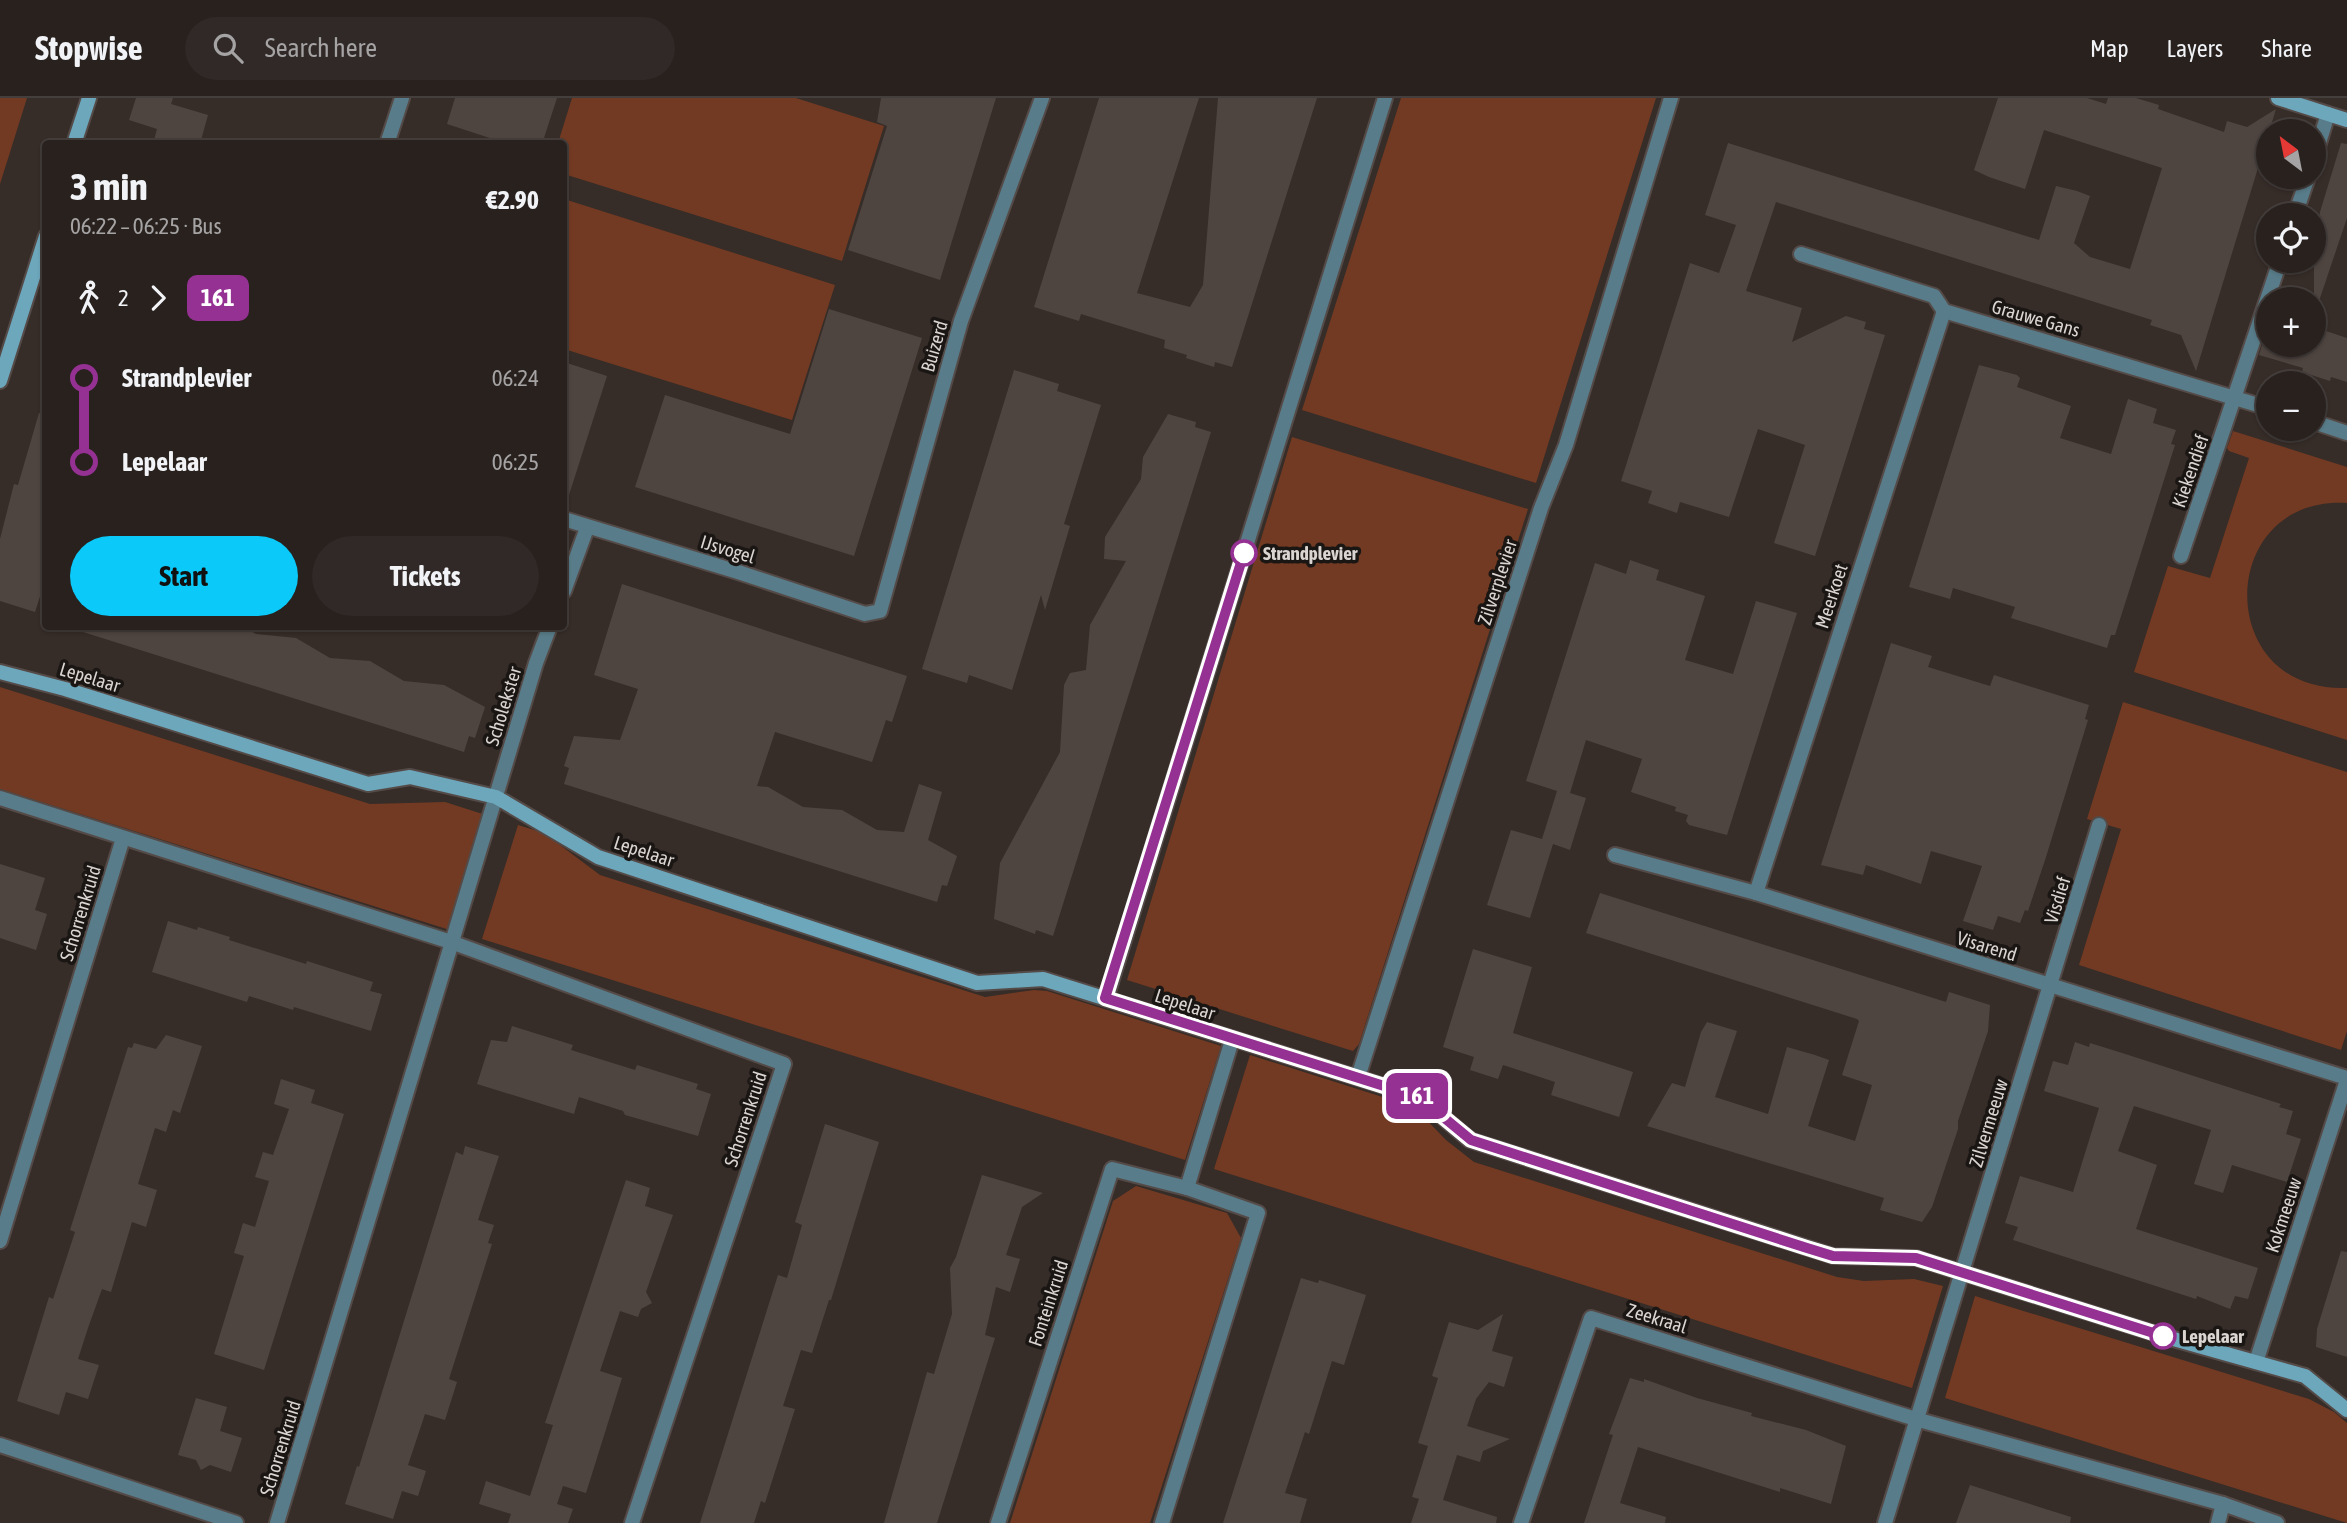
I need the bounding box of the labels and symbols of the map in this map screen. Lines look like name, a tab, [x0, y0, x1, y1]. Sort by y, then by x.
north arrow	[2256, 119, 2326, 189]
street label: Grauwe Gans	[1989, 295, 2083, 341]
street label: Buizerd	[916, 318, 952, 374]
street label: Kiekendief	[2167, 432, 2213, 510]
street label: IJsvogel	[698, 530, 758, 568]
street label: Zilverplevier	[1473, 536, 1521, 627]
marker: Strandplevier	[1231, 540, 1257, 566]
place label: Strandplevier	[1263, 542, 1358, 564]
street label: Meerkoet	[1810, 561, 1852, 631]
street label: Lepelaar	[57, 657, 123, 697]
street label: Scholekster	[481, 664, 526, 748]
street label: Lepelaar	[611, 831, 677, 871]
street label: Schorrenkruid	[55, 863, 105, 963]
street label: Visdief	[2040, 874, 2074, 926]
street label: Visarend	[1954, 926, 2020, 966]
street label: Lepelaar	[1152, 984, 1218, 1024]
street label: Schorrenkruid	[719, 1069, 771, 1169]
line badge: 161	[1377, 1073, 1457, 1119]
street label: Zilvermeeuw	[1964, 1076, 2012, 1170]
street label: Kokmeeuw	[2261, 1174, 2306, 1255]
street label: Fonteinkruid	[1024, 1257, 1072, 1349]
street label: Zeekraal	[1624, 1298, 1690, 1338]
marker: Lepelaar	[2150, 1323, 2176, 1349]
place label: Lepelaar	[2182, 1325, 2244, 1347]
street label: Schorrenkruid	[255, 1398, 305, 1498]

